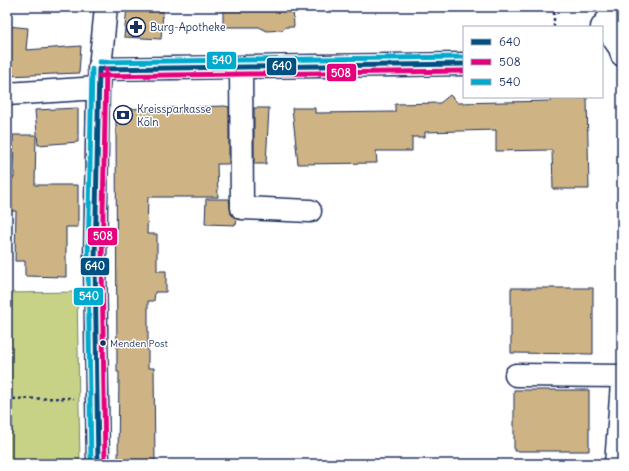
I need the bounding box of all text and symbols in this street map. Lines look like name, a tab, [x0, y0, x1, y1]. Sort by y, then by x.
pharmacy icon: Burg-Apotheke	[125, 16, 147, 38]
place label: Burg-Apotheke	[150, 20, 226, 34]
legend	[463, 26, 603, 98]
text: 640	[499, 34, 521, 49]
line badge: 540	[206, 51, 237, 70]
text: 540	[212, 53, 232, 67]
text: 508	[499, 54, 521, 69]
line badge: 640	[266, 57, 297, 76]
text: 640	[272, 59, 292, 73]
line badge: 508	[326, 63, 357, 82]
text: 508	[331, 66, 351, 80]
text: 540	[499, 74, 521, 89]
place label: Kreissparkasse Köln	[137, 102, 211, 129]
bank icon: Kreissparkasse Köln	[112, 104, 134, 126]
line badge: 508	[87, 227, 118, 246]
text: 508	[93, 229, 113, 243]
line badge: 640	[80, 257, 110, 276]
text: 640	[85, 259, 105, 273]
line badge: 540	[73, 287, 104, 306]
text: 540	[79, 289, 99, 303]
place label: Menden Post	[110, 337, 169, 350]
marker: Menden Post	[98, 338, 108, 348]

